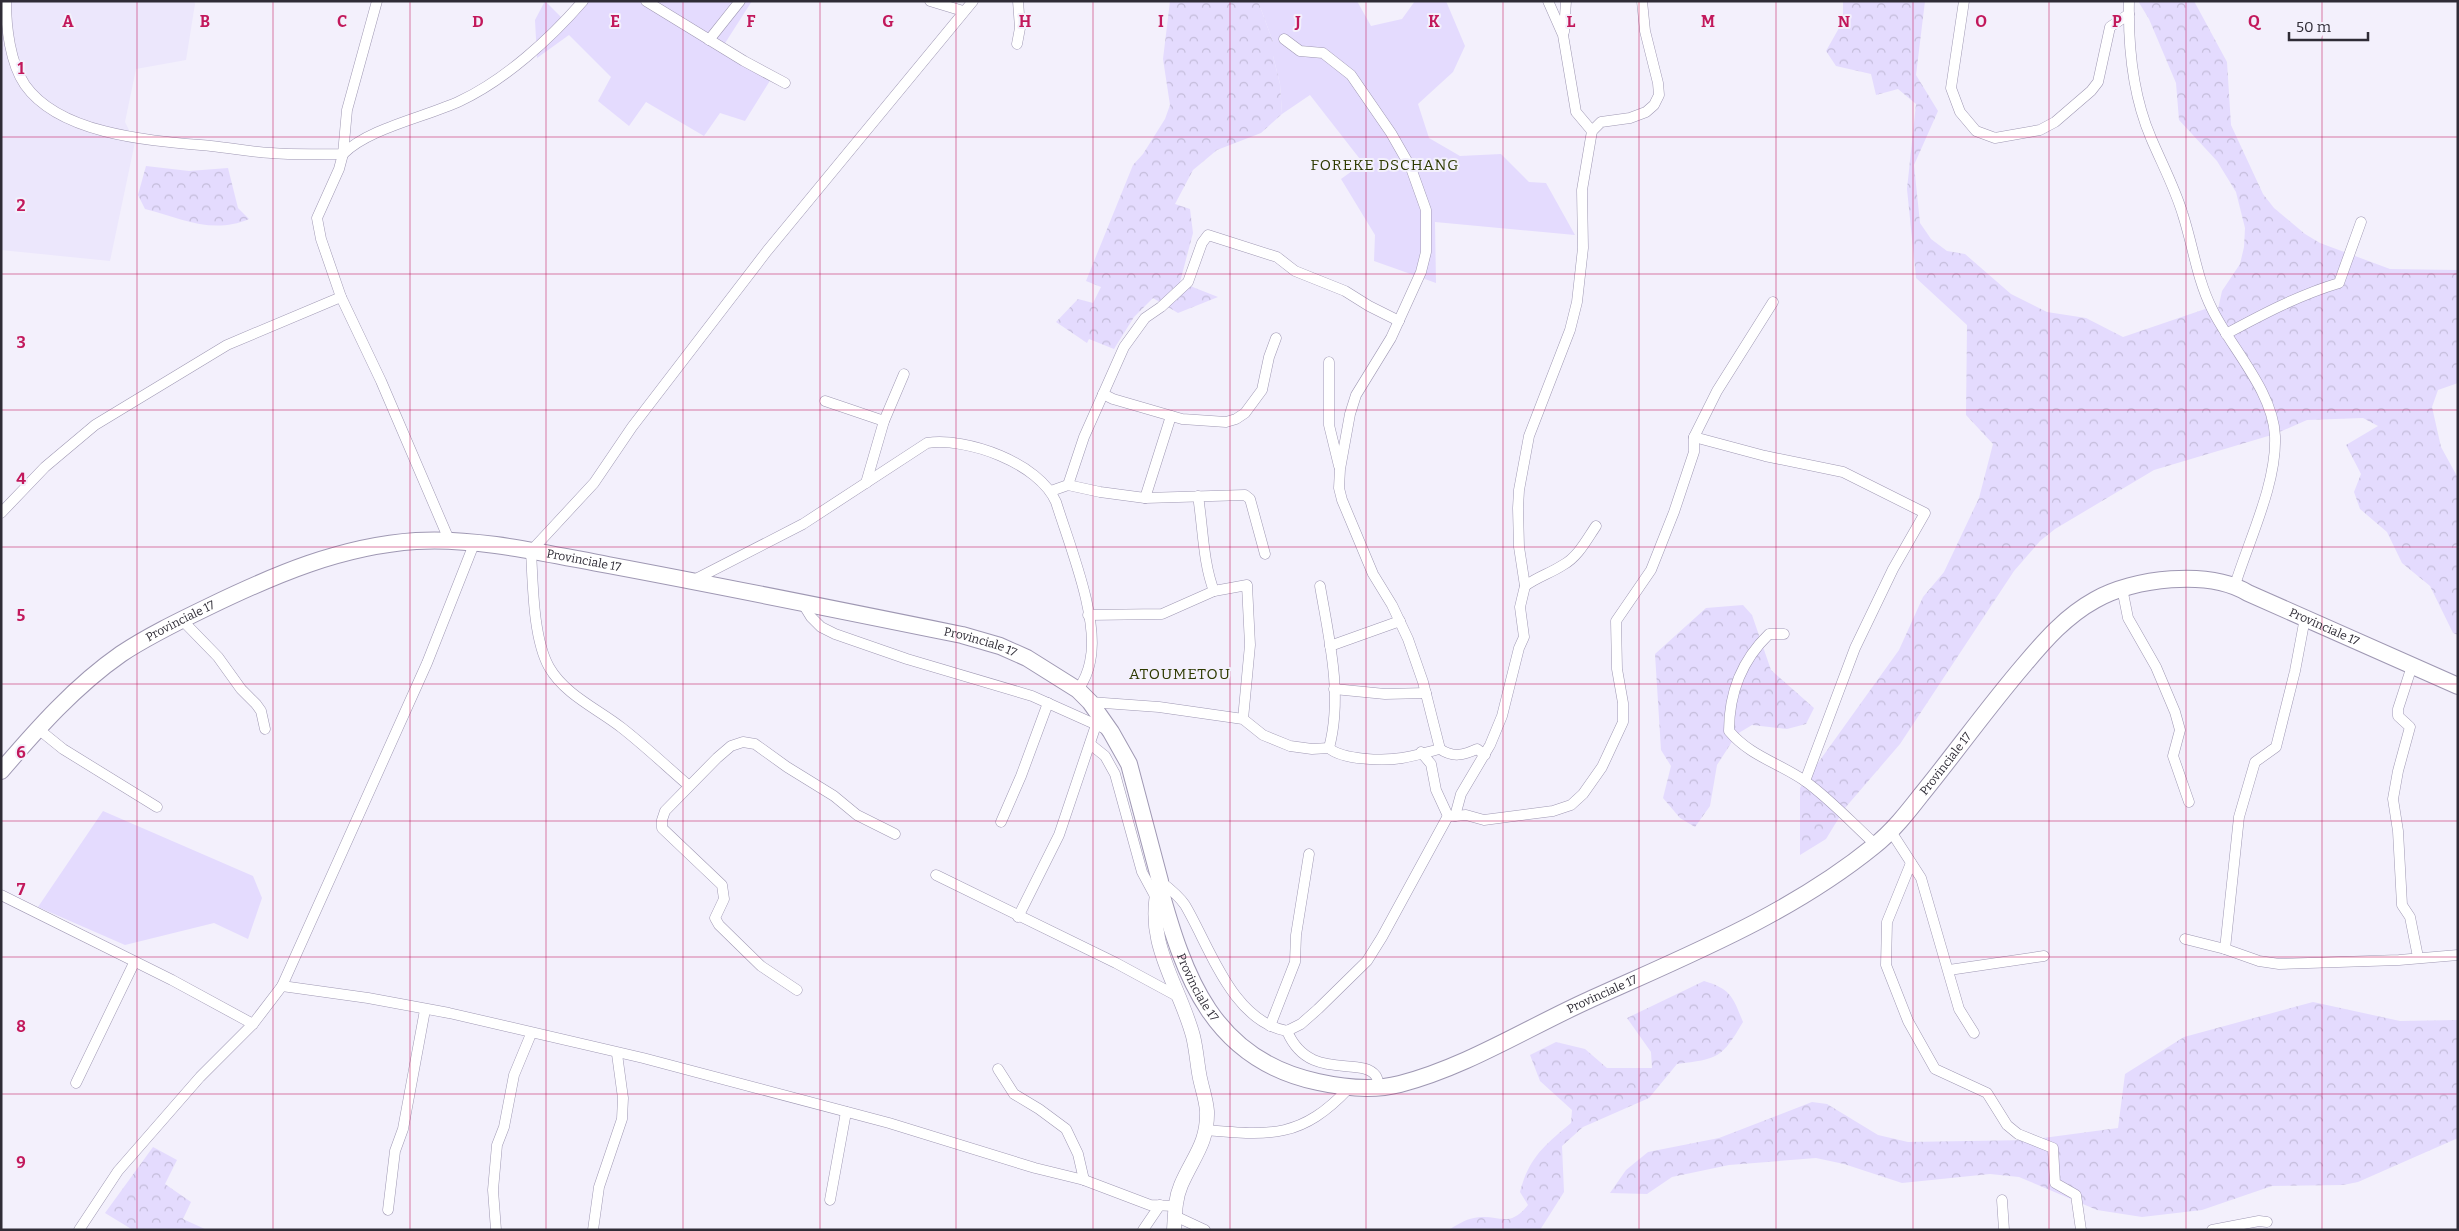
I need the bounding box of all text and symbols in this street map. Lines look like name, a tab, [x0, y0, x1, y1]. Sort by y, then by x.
scale bar	[2289, 10, 2368, 42]
text: A	[62, 12, 74, 31]
text: B	[200, 12, 210, 31]
text: C	[337, 12, 347, 31]
text: D	[472, 12, 484, 31]
text: E	[610, 12, 620, 31]
text: F	[747, 12, 756, 31]
text: G	[882, 12, 894, 31]
text: H	[1019, 12, 1032, 31]
text: I	[1158, 12, 1164, 31]
text: J	[1294, 12, 1301, 31]
text: K	[1428, 12, 1440, 31]
text: L	[1567, 12, 1576, 31]
text: M	[1701, 12, 1715, 31]
text: N	[1838, 12, 1850, 31]
text: O	[1975, 12, 1987, 31]
text: P	[2112, 12, 2122, 31]
text: Q	[2248, 12, 2262, 31]
text: 50 m	[2296, 18, 2332, 36]
text: 1	[18, 59, 25, 78]
district label: FOREKE DSCHANG	[1311, 156, 1459, 174]
text: 2	[16, 196, 26, 215]
text: 3	[16, 333, 26, 352]
text: 4	[16, 469, 26, 488]
street label: Provinciale 17	[546, 546, 622, 574]
street label: Provinciale 17	[143, 598, 217, 644]
street label: Provinciale 17	[2287, 605, 2362, 648]
text: 5	[17, 606, 26, 625]
street label: Provinciale 17	[943, 625, 1019, 660]
district label: ATOUMETOU	[1129, 665, 1231, 683]
street label: Provinciale 17	[1917, 730, 1974, 798]
text: 6	[16, 743, 26, 762]
text: 7	[17, 880, 26, 899]
street label: Provinciale 17	[1174, 951, 1221, 1024]
street label: Provinciale 17	[1565, 972, 1639, 1016]
text: 8	[16, 1017, 26, 1036]
text: 9	[16, 1153, 26, 1172]

